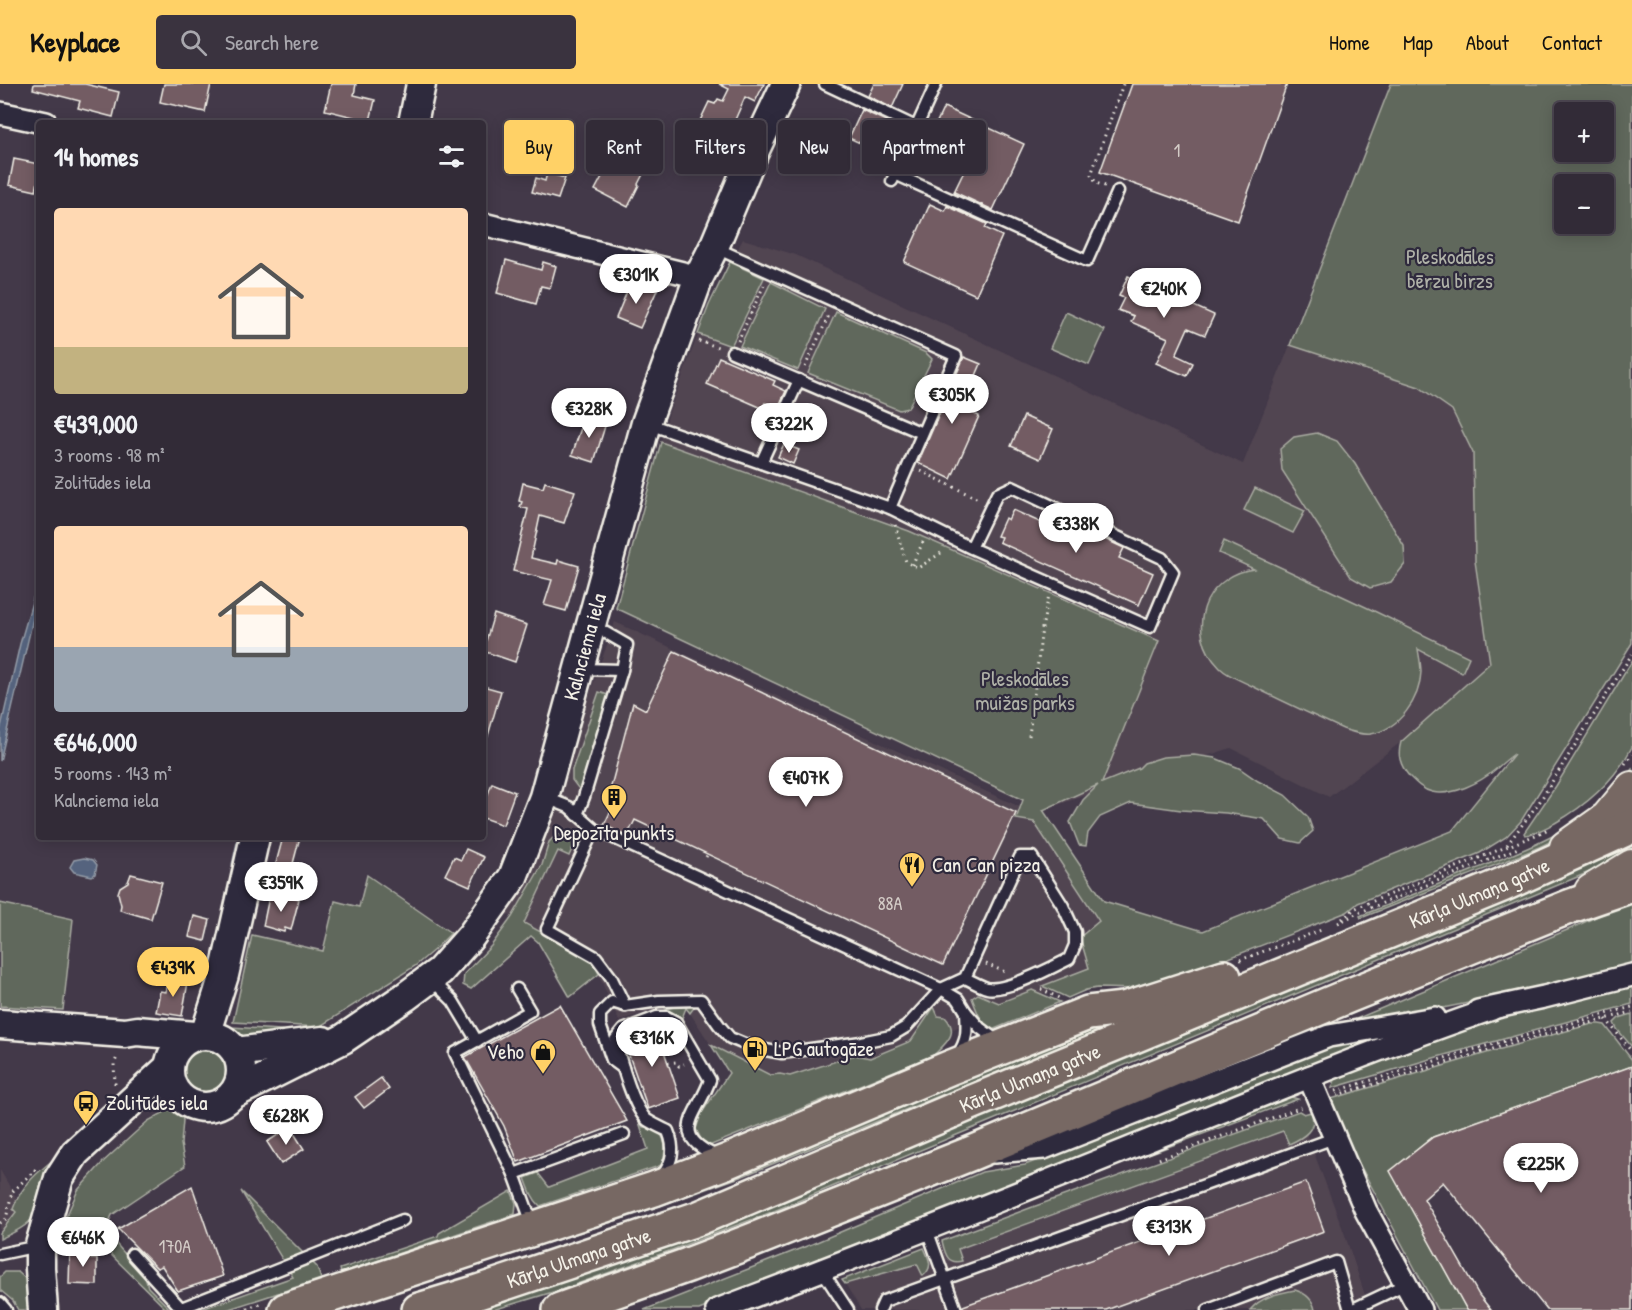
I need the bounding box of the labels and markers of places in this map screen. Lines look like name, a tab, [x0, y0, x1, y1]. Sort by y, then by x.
pin: €301K	[594, 254, 678, 305]
pin: €240K	[1122, 268, 1206, 319]
pin: €305K	[910, 374, 994, 425]
pin: €328K	[547, 388, 631, 439]
pin: €322K	[747, 403, 831, 454]
pin: €338K	[1034, 503, 1118, 554]
pin: €407K	[764, 757, 848, 808]
building icon: Depozīta punkts	[599, 782, 629, 820]
place label: Depozīta punkts	[554, 818, 674, 847]
restaurant icon: Can Can pizza	[897, 850, 927, 888]
place label: Can Can pizza	[932, 850, 1040, 879]
pin: €359K	[239, 862, 323, 913]
pin: €439K	[131, 947, 215, 998]
pin: €316K	[610, 1017, 694, 1068]
fuel station icon: LPG autogāze	[740, 1034, 770, 1072]
place label: LPG autogāze	[774, 1034, 874, 1063]
place label: Veho	[487, 1037, 524, 1066]
shop icon: Veho	[528, 1037, 558, 1075]
bus stop icon: Zolitūdes iela	[71, 1088, 101, 1126]
place label: Zolitūdes iela	[106, 1088, 207, 1117]
pin: €628K	[244, 1095, 328, 1146]
pin: €225K	[1499, 1143, 1583, 1194]
pin: €313K	[1127, 1206, 1211, 1257]
pin: €646K	[41, 1217, 125, 1268]

